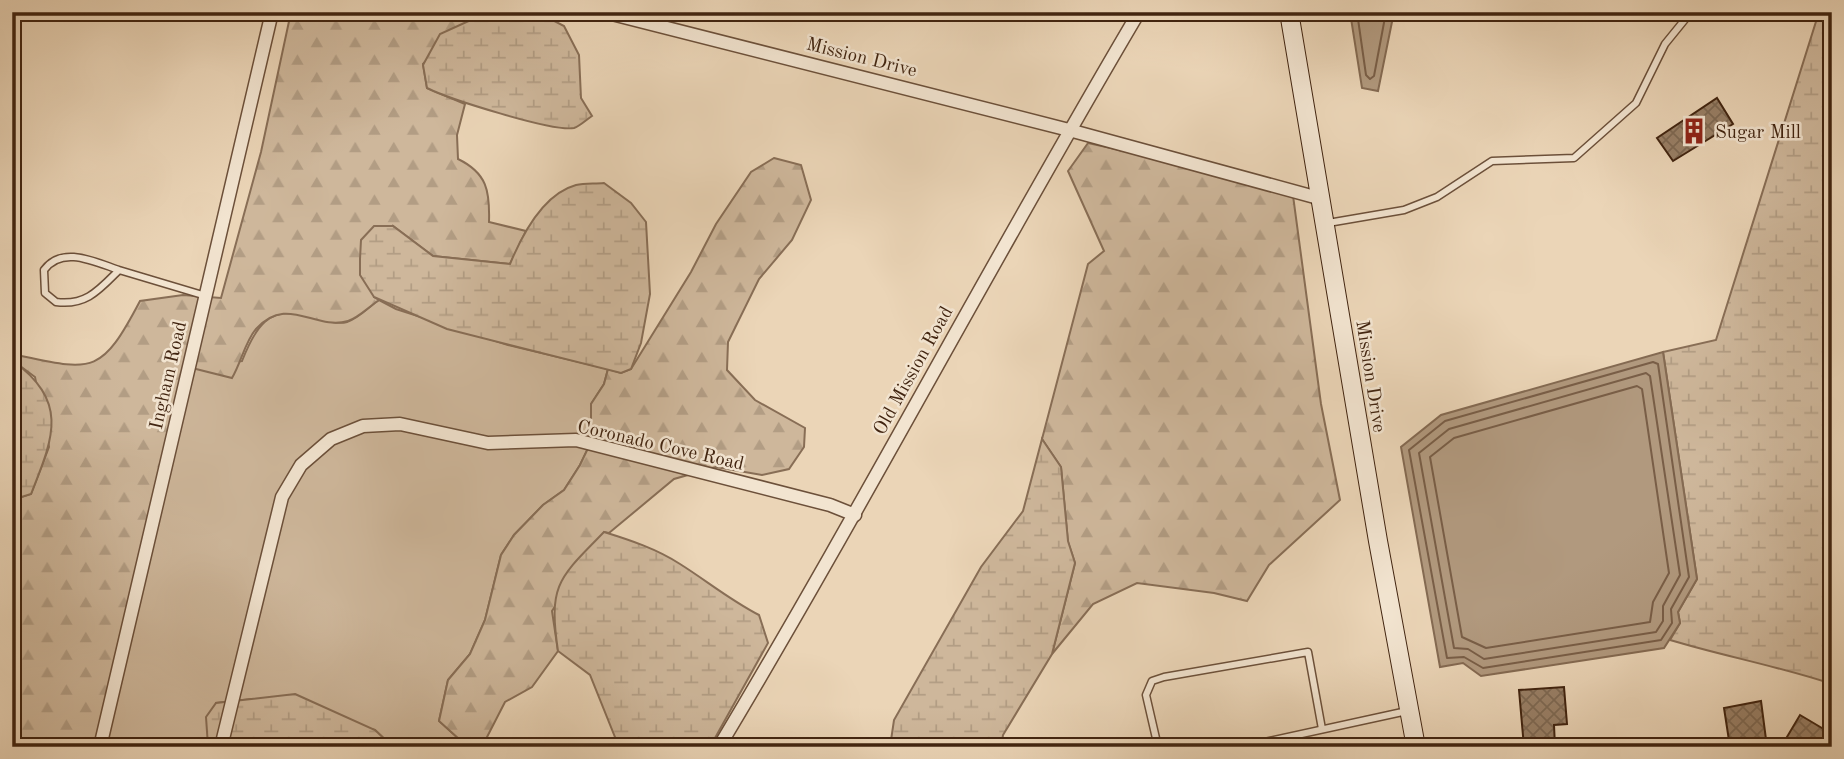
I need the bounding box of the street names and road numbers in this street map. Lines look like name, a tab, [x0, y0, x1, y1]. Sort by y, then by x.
street label: Mission Drive	[804, 35, 919, 81]
street label: Old Mission Road	[871, 304, 957, 439]
street label: Mission Drive	[1351, 319, 1388, 434]
street label: Ingham Road	[148, 320, 191, 432]
street label: Coronado Cove Road	[575, 418, 746, 475]

